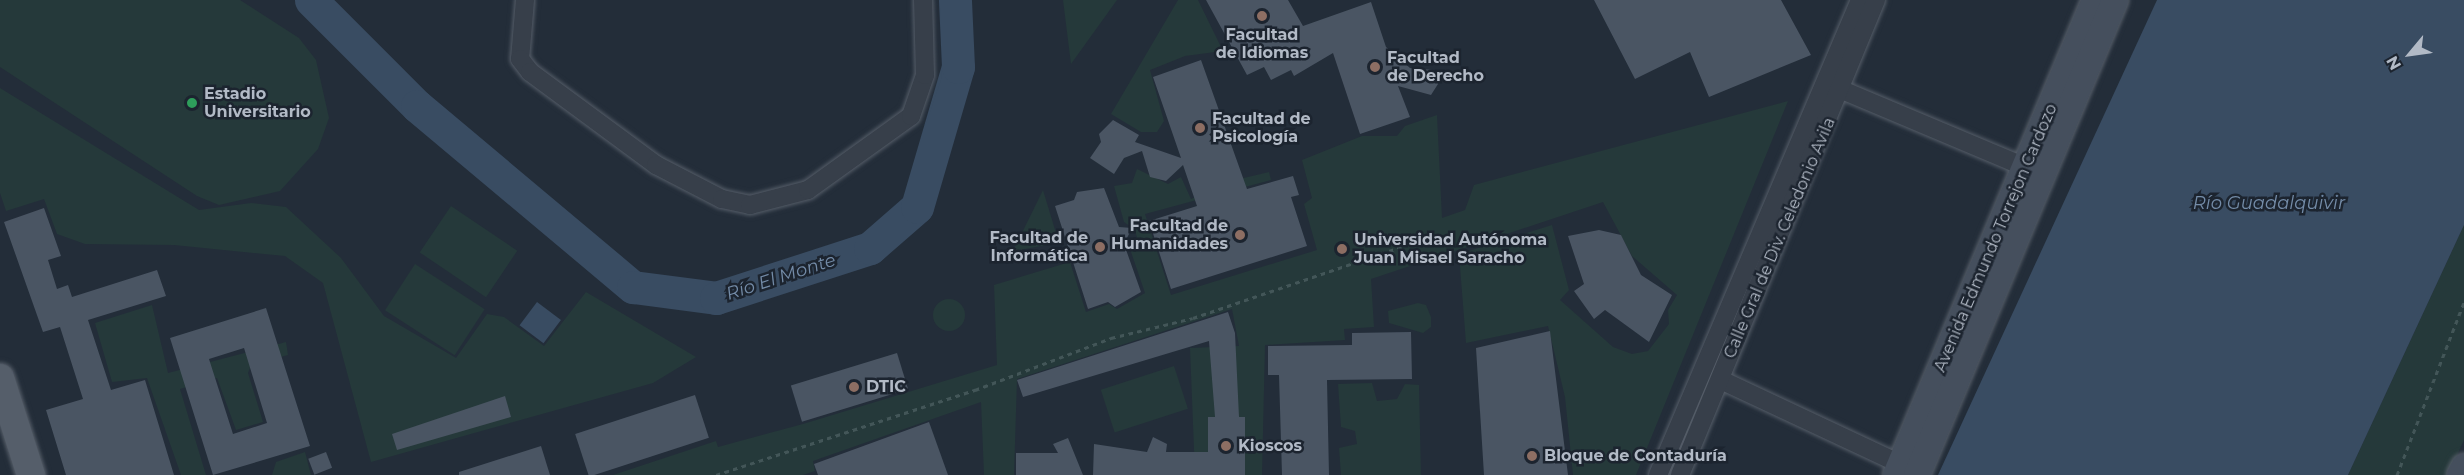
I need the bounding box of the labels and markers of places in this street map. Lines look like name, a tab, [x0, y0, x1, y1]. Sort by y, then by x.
marker: Facultad de Idiomas	[1255, 9, 1269, 23]
place label: Facultad de Idiomas	[1216, 25, 1308, 63]
place label: Facultad de Derecho	[1387, 48, 1484, 86]
marker: Facultad de Derecho	[1368, 60, 1382, 74]
place label: Estadio Universitario	[204, 84, 311, 122]
marker: Estadio Universitario	[185, 96, 199, 110]
place label: Facultad de Psicología	[1212, 109, 1311, 147]
marker: Facultad de Psicología	[1193, 121, 1207, 135]
place label: Facultad de Humanidades	[1111, 216, 1228, 254]
place label: Facultad de Informática	[989, 228, 1088, 266]
marker: Facultad de Humanidades	[1233, 228, 1247, 242]
place label: Universidad Autónoma Juan Misael Saracho	[1354, 230, 1547, 268]
marker: Facultad de Informática	[1093, 240, 1107, 254]
marker: Universidad Autónoma Juan Misael Saracho	[1335, 242, 1349, 256]
place label: DTIC	[866, 377, 906, 397]
marker: DTIC	[847, 380, 861, 394]
place label: Kioscos	[1238, 436, 1302, 456]
marker: Kioscos	[1219, 439, 1233, 453]
place label: Bloque de Contaduría	[1544, 446, 1727, 466]
marker: Bloque de Contaduría	[1525, 449, 1539, 463]

